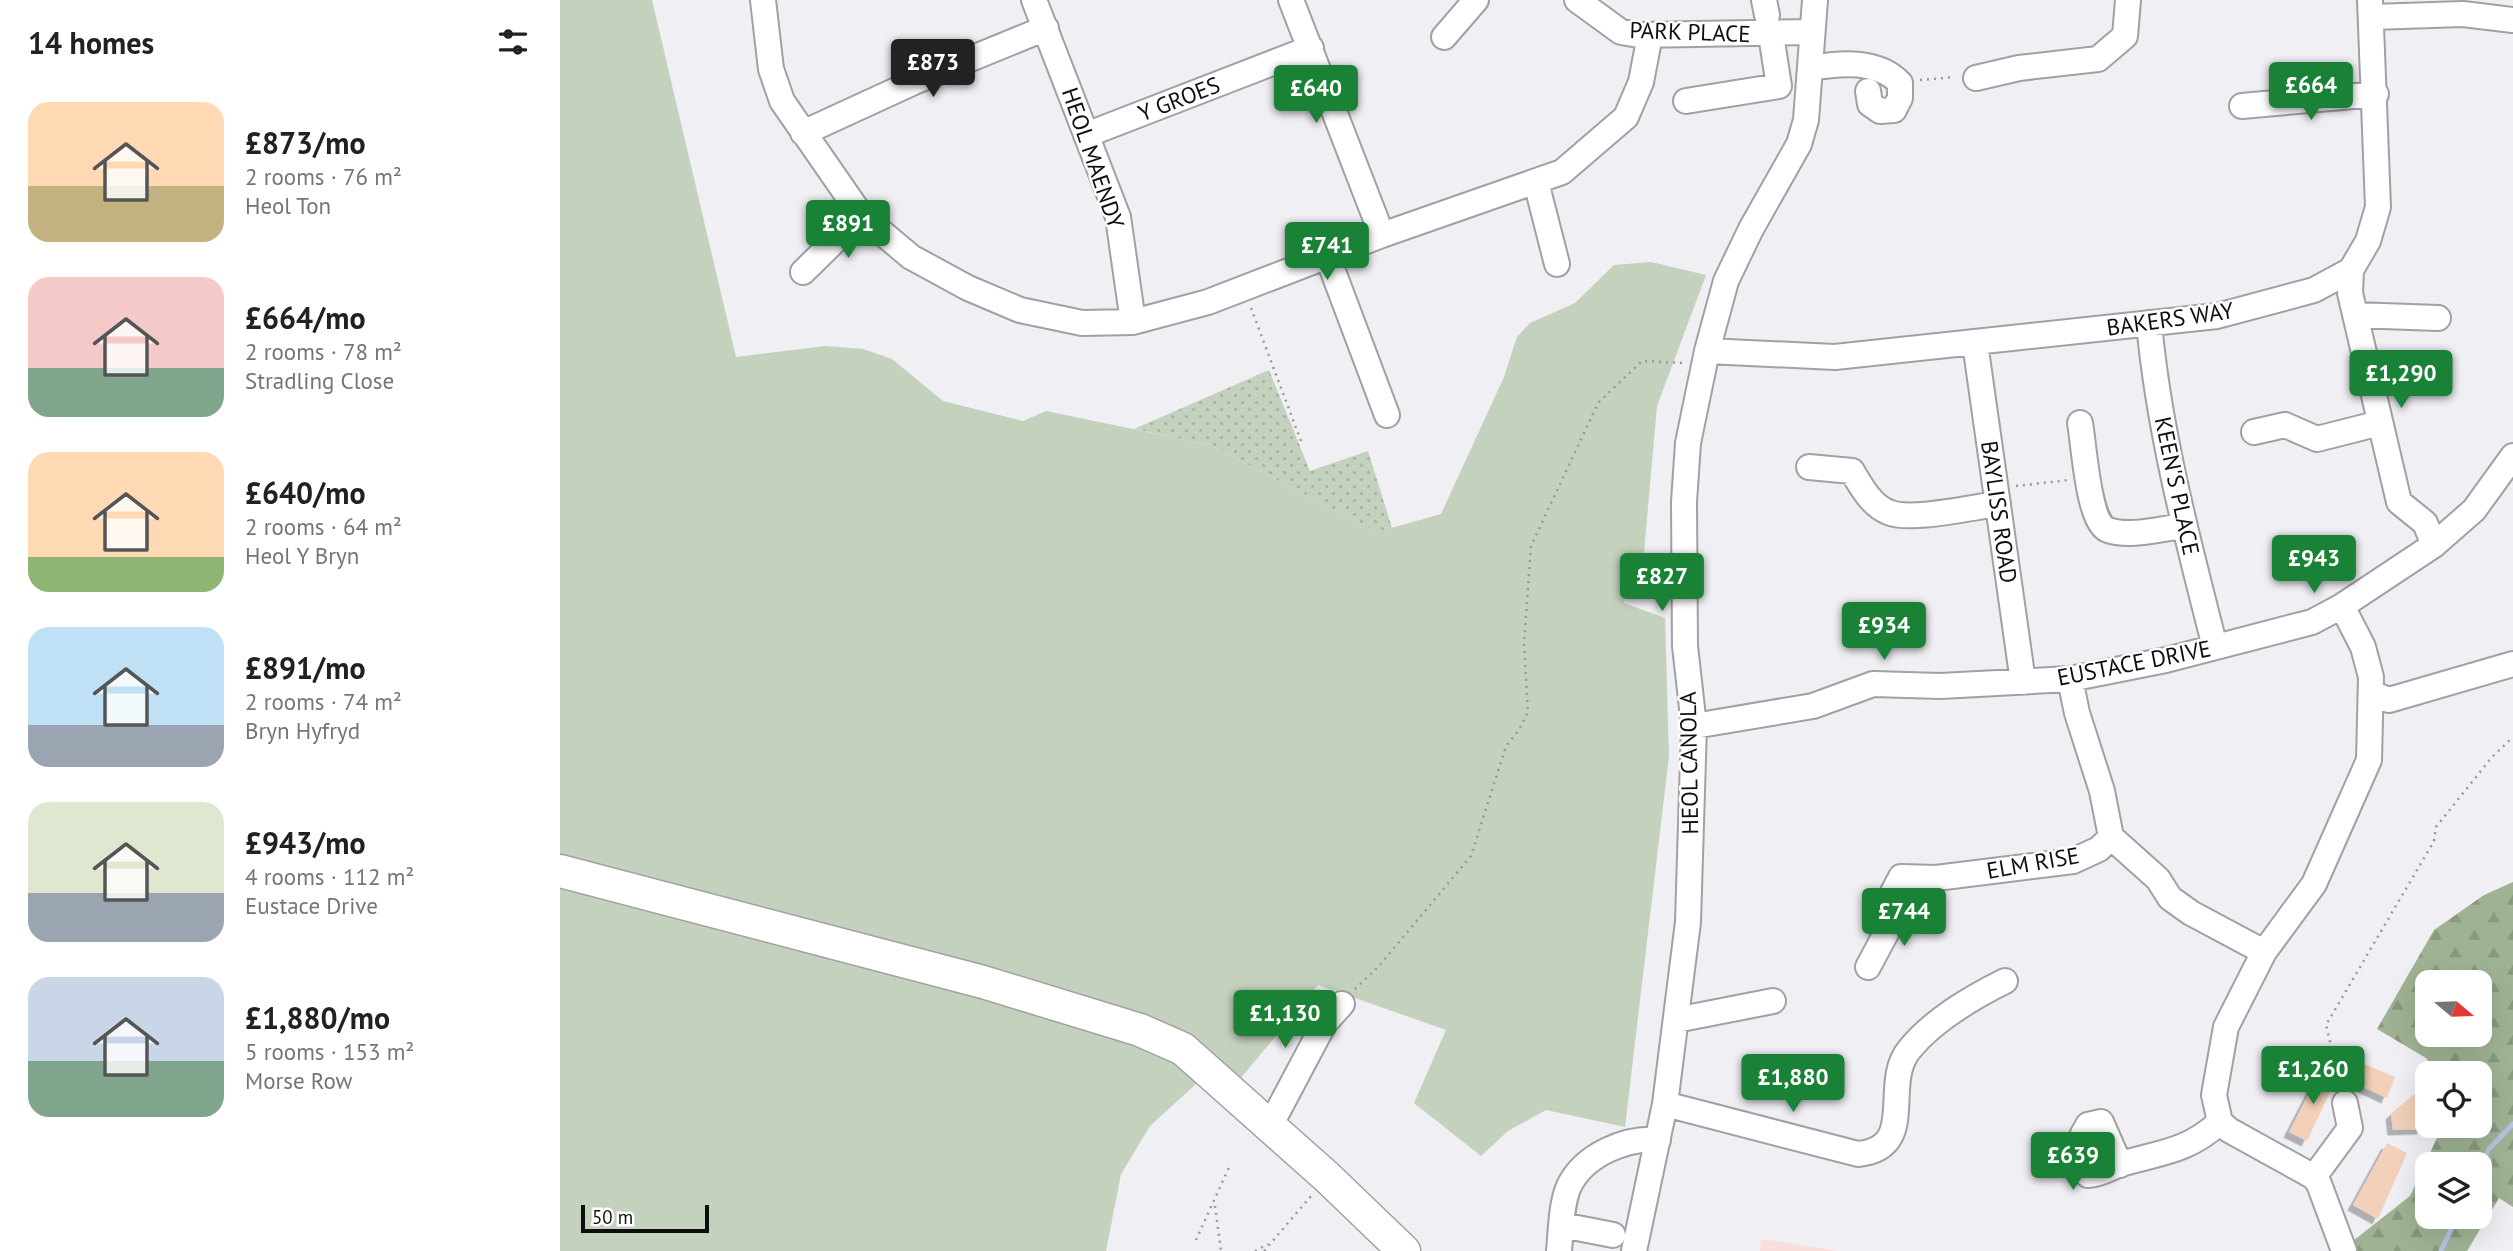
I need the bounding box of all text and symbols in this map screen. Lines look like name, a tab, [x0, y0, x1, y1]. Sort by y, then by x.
street label: PARK PLACE	[1629, 15, 1751, 48]
text: 14 homes	[28, 23, 154, 62]
icon: filters	[494, 23, 532, 61]
pin: £873	[892, 40, 974, 99]
text: £873	[907, 47, 959, 76]
pin: £664	[2270, 62, 2352, 122]
pin: £640	[1275, 66, 1357, 125]
street label: Y GROES	[1134, 70, 1224, 127]
text: £664	[2285, 70, 2337, 99]
text: £640	[1290, 73, 1342, 102]
street label: HEOL MAENDY	[1056, 84, 1131, 232]
text: £873/mo	[245, 123, 366, 162]
icon: home	[84, 130, 168, 214]
text: 2 rooms · 76 m²	[245, 162, 402, 191]
text: Heol Ton	[245, 191, 331, 220]
pin: £891	[807, 201, 889, 260]
text: £891	[822, 208, 874, 237]
pin: £741	[1286, 222, 1368, 282]
text: £741	[1301, 230, 1353, 259]
street label: BAKERS WAY	[2105, 295, 2235, 342]
text: £664/mo	[245, 298, 366, 337]
icon: home	[84, 305, 168, 389]
text: 2 rooms · 78 m²	[245, 337, 402, 366]
pin: £1,290	[2344, 350, 2458, 410]
text: £1,290	[2365, 358, 2437, 387]
text: Stradling Close	[245, 366, 394, 395]
street label: KEEN'S PLACE	[2149, 414, 2206, 558]
street label: BAYLISS ROAD	[1975, 439, 2024, 585]
text: £640/mo	[245, 473, 366, 512]
icon: home	[84, 480, 168, 564]
text: 2 rooms · 64 m²	[245, 512, 402, 541]
pin: £943	[2273, 536, 2355, 595]
text: Heol Y Bryn	[245, 541, 359, 570]
text: £943	[2288, 543, 2340, 572]
pin: £827	[1621, 554, 1703, 613]
text: £827	[1636, 561, 1688, 590]
pin: £934	[1843, 602, 1925, 662]
text: £934	[1858, 610, 1910, 639]
street label: EUSTACE DRIVE	[2055, 633, 2213, 692]
text: £891/mo	[245, 648, 366, 687]
icon: home	[84, 655, 168, 739]
text: 2 rooms · 74 m²	[245, 687, 402, 716]
street label: HEOL CANOLA	[1673, 691, 1704, 835]
text: Bryn Hyfryd	[245, 716, 360, 745]
text: £943/mo	[245, 823, 366, 862]
icon: home	[84, 830, 168, 914]
street label: ELM RISE	[1984, 840, 2081, 885]
text: 4 rooms · 112 m²	[245, 862, 414, 891]
pin: £744	[1863, 888, 1945, 948]
text: Eustace Drive	[245, 891, 378, 920]
text: £744	[1878, 896, 1930, 925]
north arrow	[2415, 970, 2492, 1046]
map controls	[2415, 970, 2492, 1229]
pin: £1,130	[1228, 990, 1342, 1050]
text: £1,880/mo	[245, 998, 390, 1037]
text: £1,130	[1249, 998, 1321, 1027]
icon: home	[84, 1005, 168, 1089]
text: 5 rooms · 153 m²	[245, 1037, 414, 1066]
pin: £1,260	[2256, 1046, 2370, 1106]
pin: £1,880	[1736, 1054, 1850, 1114]
text: £1,260	[2277, 1054, 2349, 1083]
button: locate	[2415, 1061, 2492, 1138]
text: £1,880	[1757, 1062, 1829, 1091]
text: Morse Row	[245, 1066, 352, 1095]
pin: £639	[2032, 1132, 2114, 1192]
text: £639	[2047, 1140, 2099, 1169]
button: layers	[2415, 1152, 2492, 1229]
scale bar	[581, 1202, 709, 1234]
text: 50 m	[592, 1205, 633, 1229]

